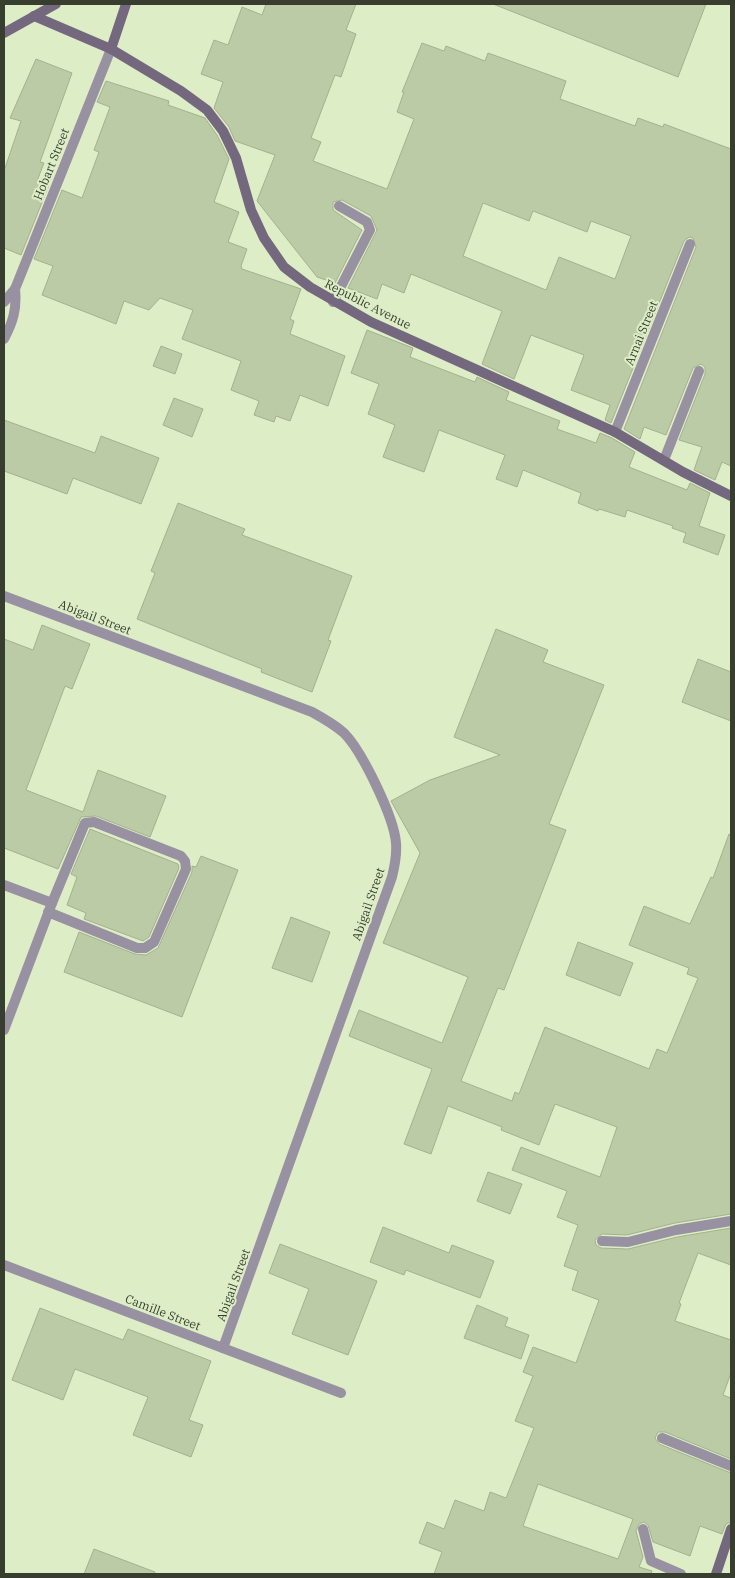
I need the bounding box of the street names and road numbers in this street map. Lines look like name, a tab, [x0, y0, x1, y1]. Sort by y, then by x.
street label: Hobart Street	[30, 126, 72, 202]
street label: Republic Avenue	[322, 276, 414, 332]
street label: Arnai Street	[621, 299, 661, 367]
street label: Abigail Street	[57, 596, 133, 638]
street label: Abigail Street	[349, 866, 387, 942]
street label: Abigail Street	[213, 1247, 253, 1323]
street label: Camille Street	[123, 1291, 203, 1333]

